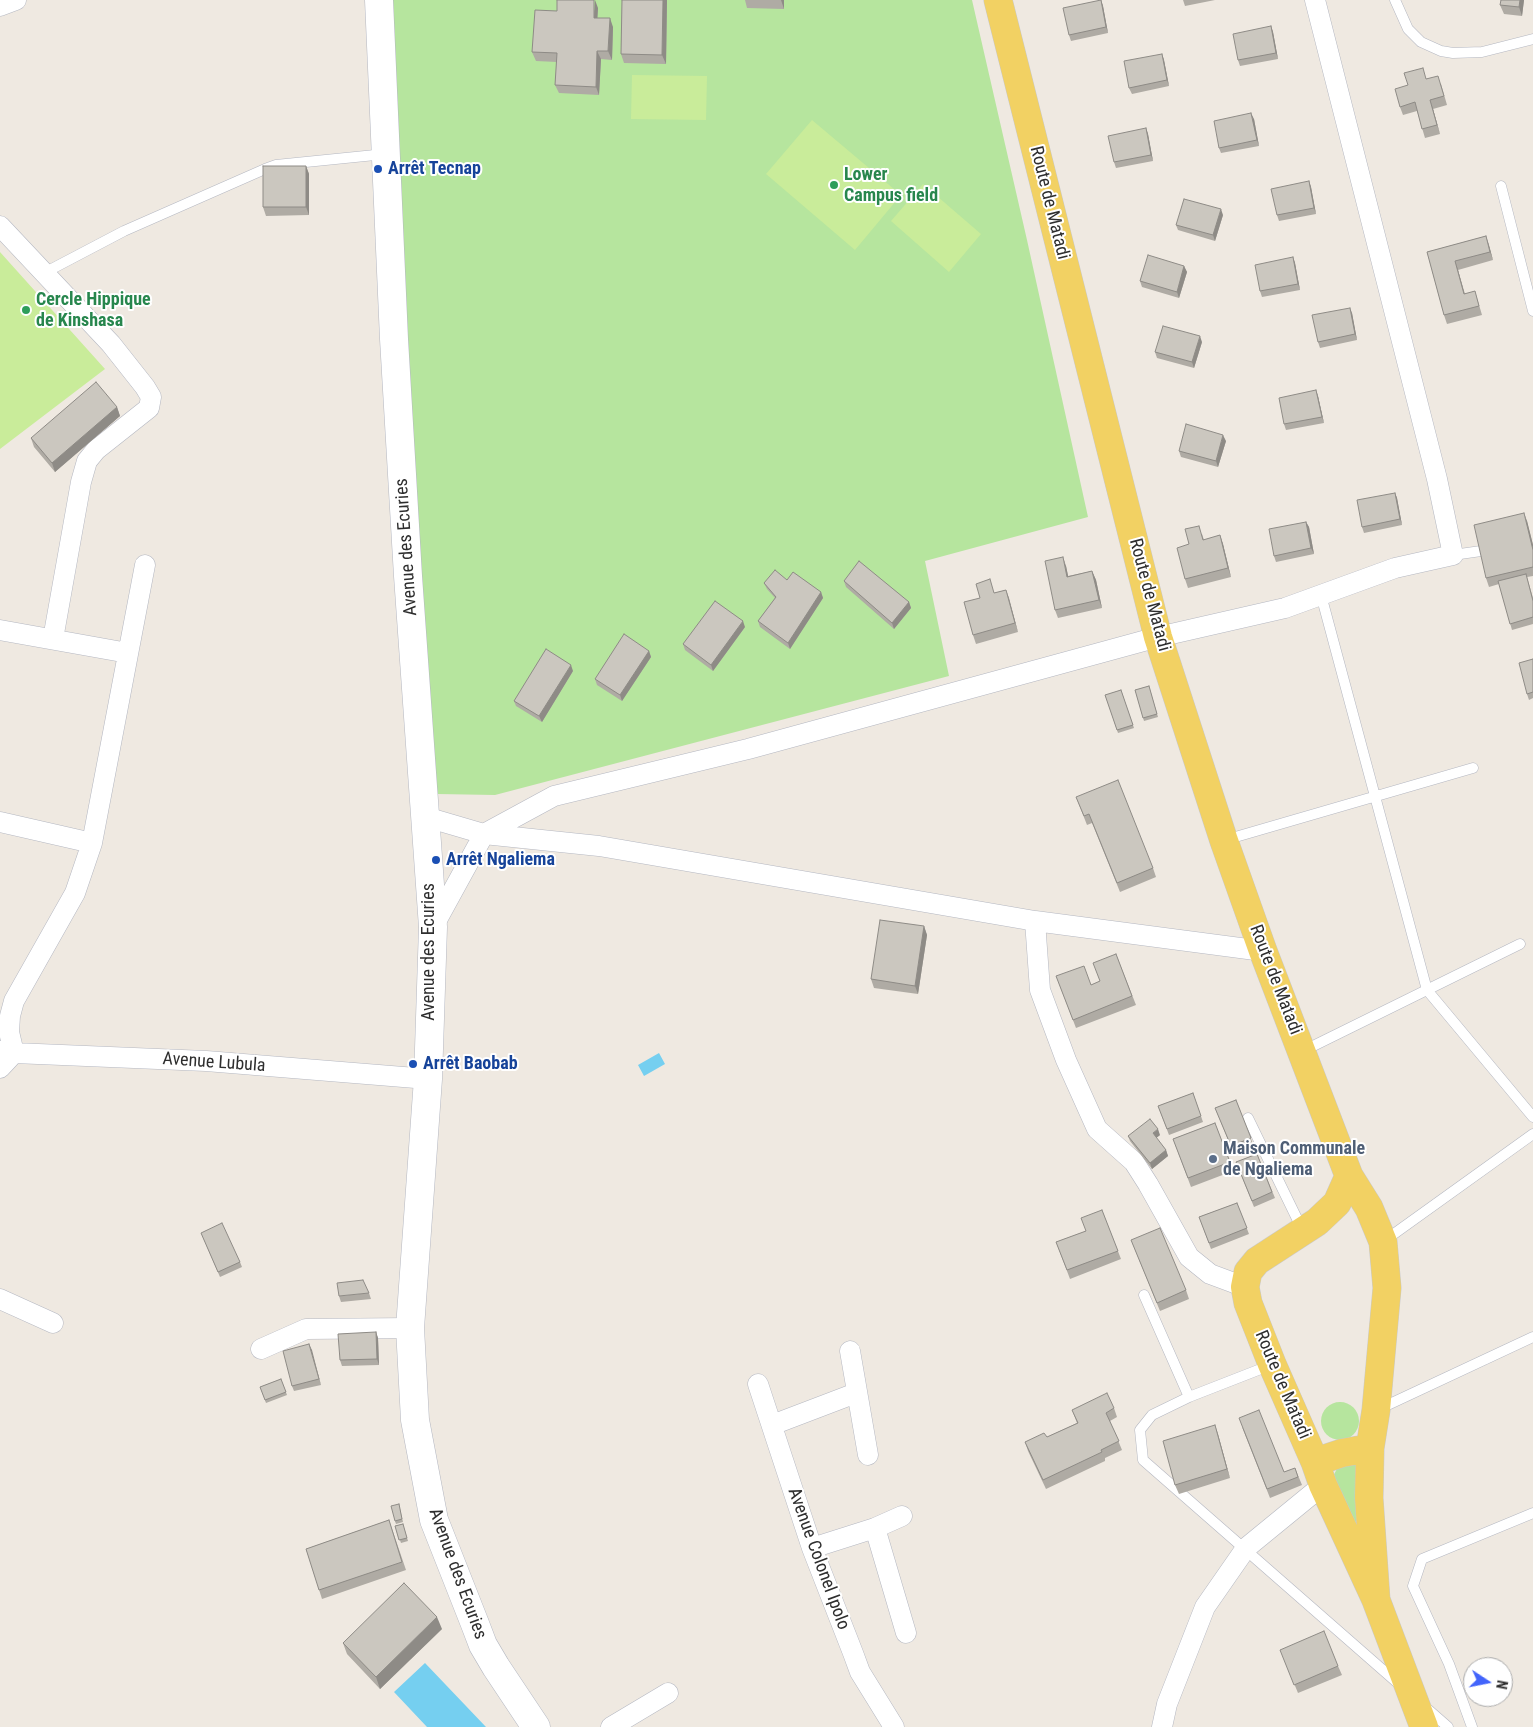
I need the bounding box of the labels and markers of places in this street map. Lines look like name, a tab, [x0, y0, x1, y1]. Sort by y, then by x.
place label: Arrêt Tecnap	[388, 158, 481, 180]
marker: Arrêt Tecnap	[372, 163, 384, 175]
place label: Lower Campus field	[844, 164, 938, 206]
marker: Lower Campus field	[828, 179, 840, 191]
place label: Cercle Hippique de Kinshasa	[36, 289, 151, 332]
marker: Cercle Hippique de Kinshasa	[20, 304, 32, 316]
place label: Arrêt Ngaliema	[446, 849, 555, 871]
marker: Arrêt Ngaliema	[430, 854, 442, 866]
place label: Arrêt Baobab	[423, 1053, 518, 1075]
marker: Arrêt Baobab	[407, 1058, 419, 1070]
place label: Maison Communale de Ngaliema	[1223, 1138, 1365, 1180]
marker: Maison Communale de Ngaliema	[1207, 1153, 1219, 1165]

